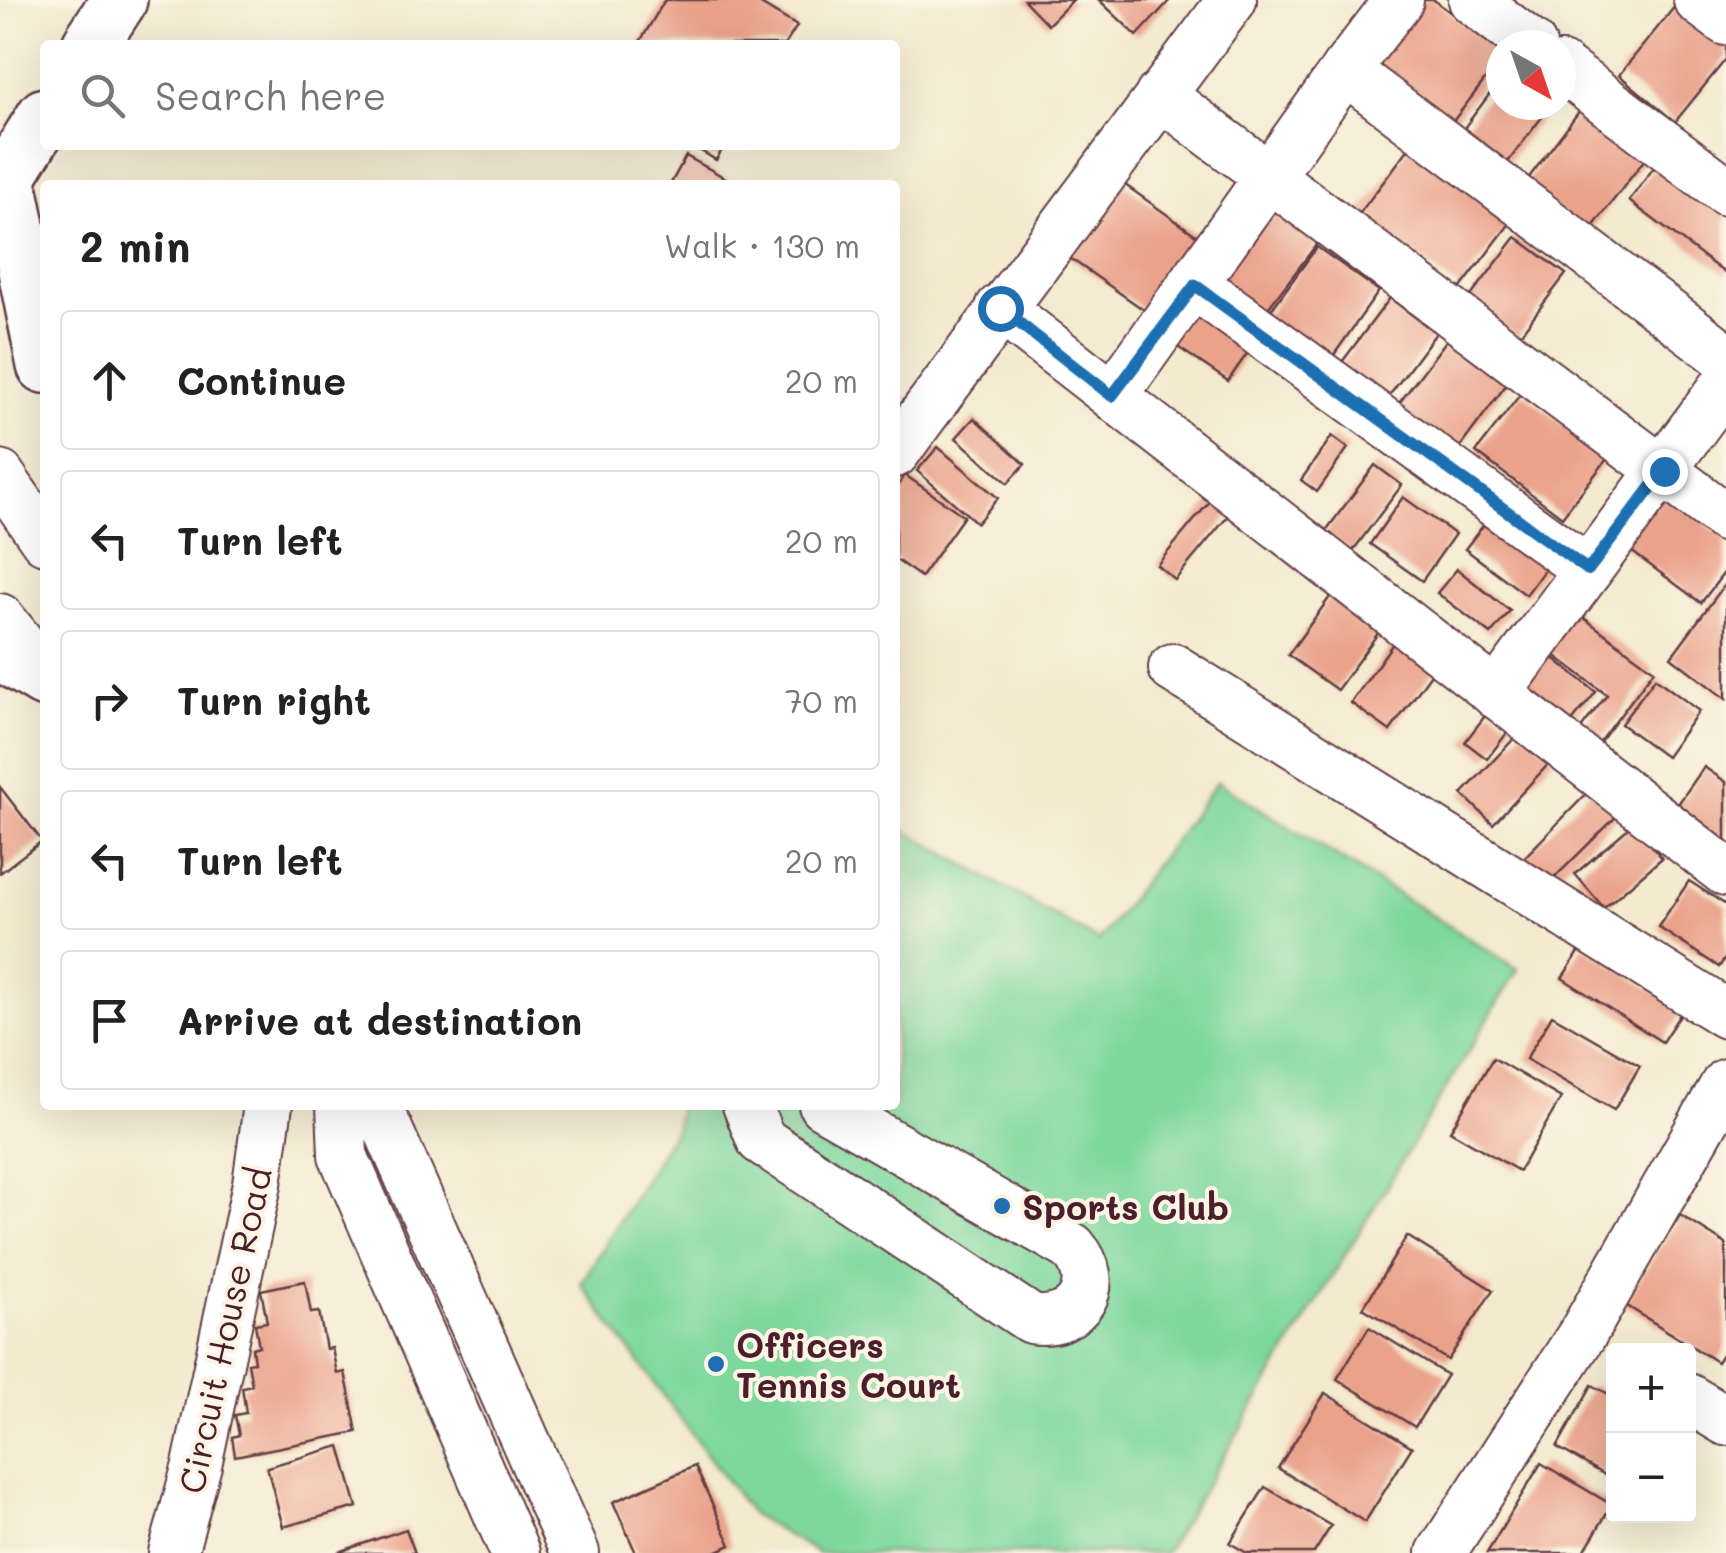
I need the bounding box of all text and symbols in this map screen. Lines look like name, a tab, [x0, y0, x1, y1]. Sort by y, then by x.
north arrow	[1486, 30, 1576, 120]
search box	[40, 40, 900, 150]
icon: search	[75, 68, 130, 123]
text: Search here	[155, 70, 386, 120]
text: 2 min	[80, 218, 190, 273]
text: Walk · 130 m	[664, 224, 860, 266]
route start	[978, 286, 1024, 332]
icon: ahead	[82, 353, 137, 408]
text: Continue	[177, 355, 346, 405]
text: 20 m	[785, 359, 858, 401]
route end	[1642, 449, 1688, 495]
icon: left	[82, 513, 137, 568]
text: Turn left	[177, 515, 343, 565]
text: 20 m	[785, 519, 858, 561]
icon: right	[82, 673, 137, 728]
text: Turn right	[177, 675, 371, 725]
text: 70 m	[785, 679, 858, 721]
icon: left	[82, 833, 137, 888]
text: Turn left	[177, 835, 343, 885]
text: 20 m	[785, 839, 858, 881]
icon: arrive	[82, 993, 137, 1048]
text: Arrive at destination	[177, 995, 582, 1045]
street label: Circuit House Road	[167, 1163, 281, 1497]
place label: Sports Club	[1022, 1183, 1229, 1229]
marker: Sports Club	[991, 1195, 1013, 1217]
place label: Officers Tennis Court	[736, 1321, 961, 1407]
map controls	[1606, 1343, 1696, 1523]
button: +	[1606, 1343, 1696, 1433]
marker: Officers Tennis Court	[705, 1353, 727, 1375]
button: −	[1606, 1433, 1696, 1523]

